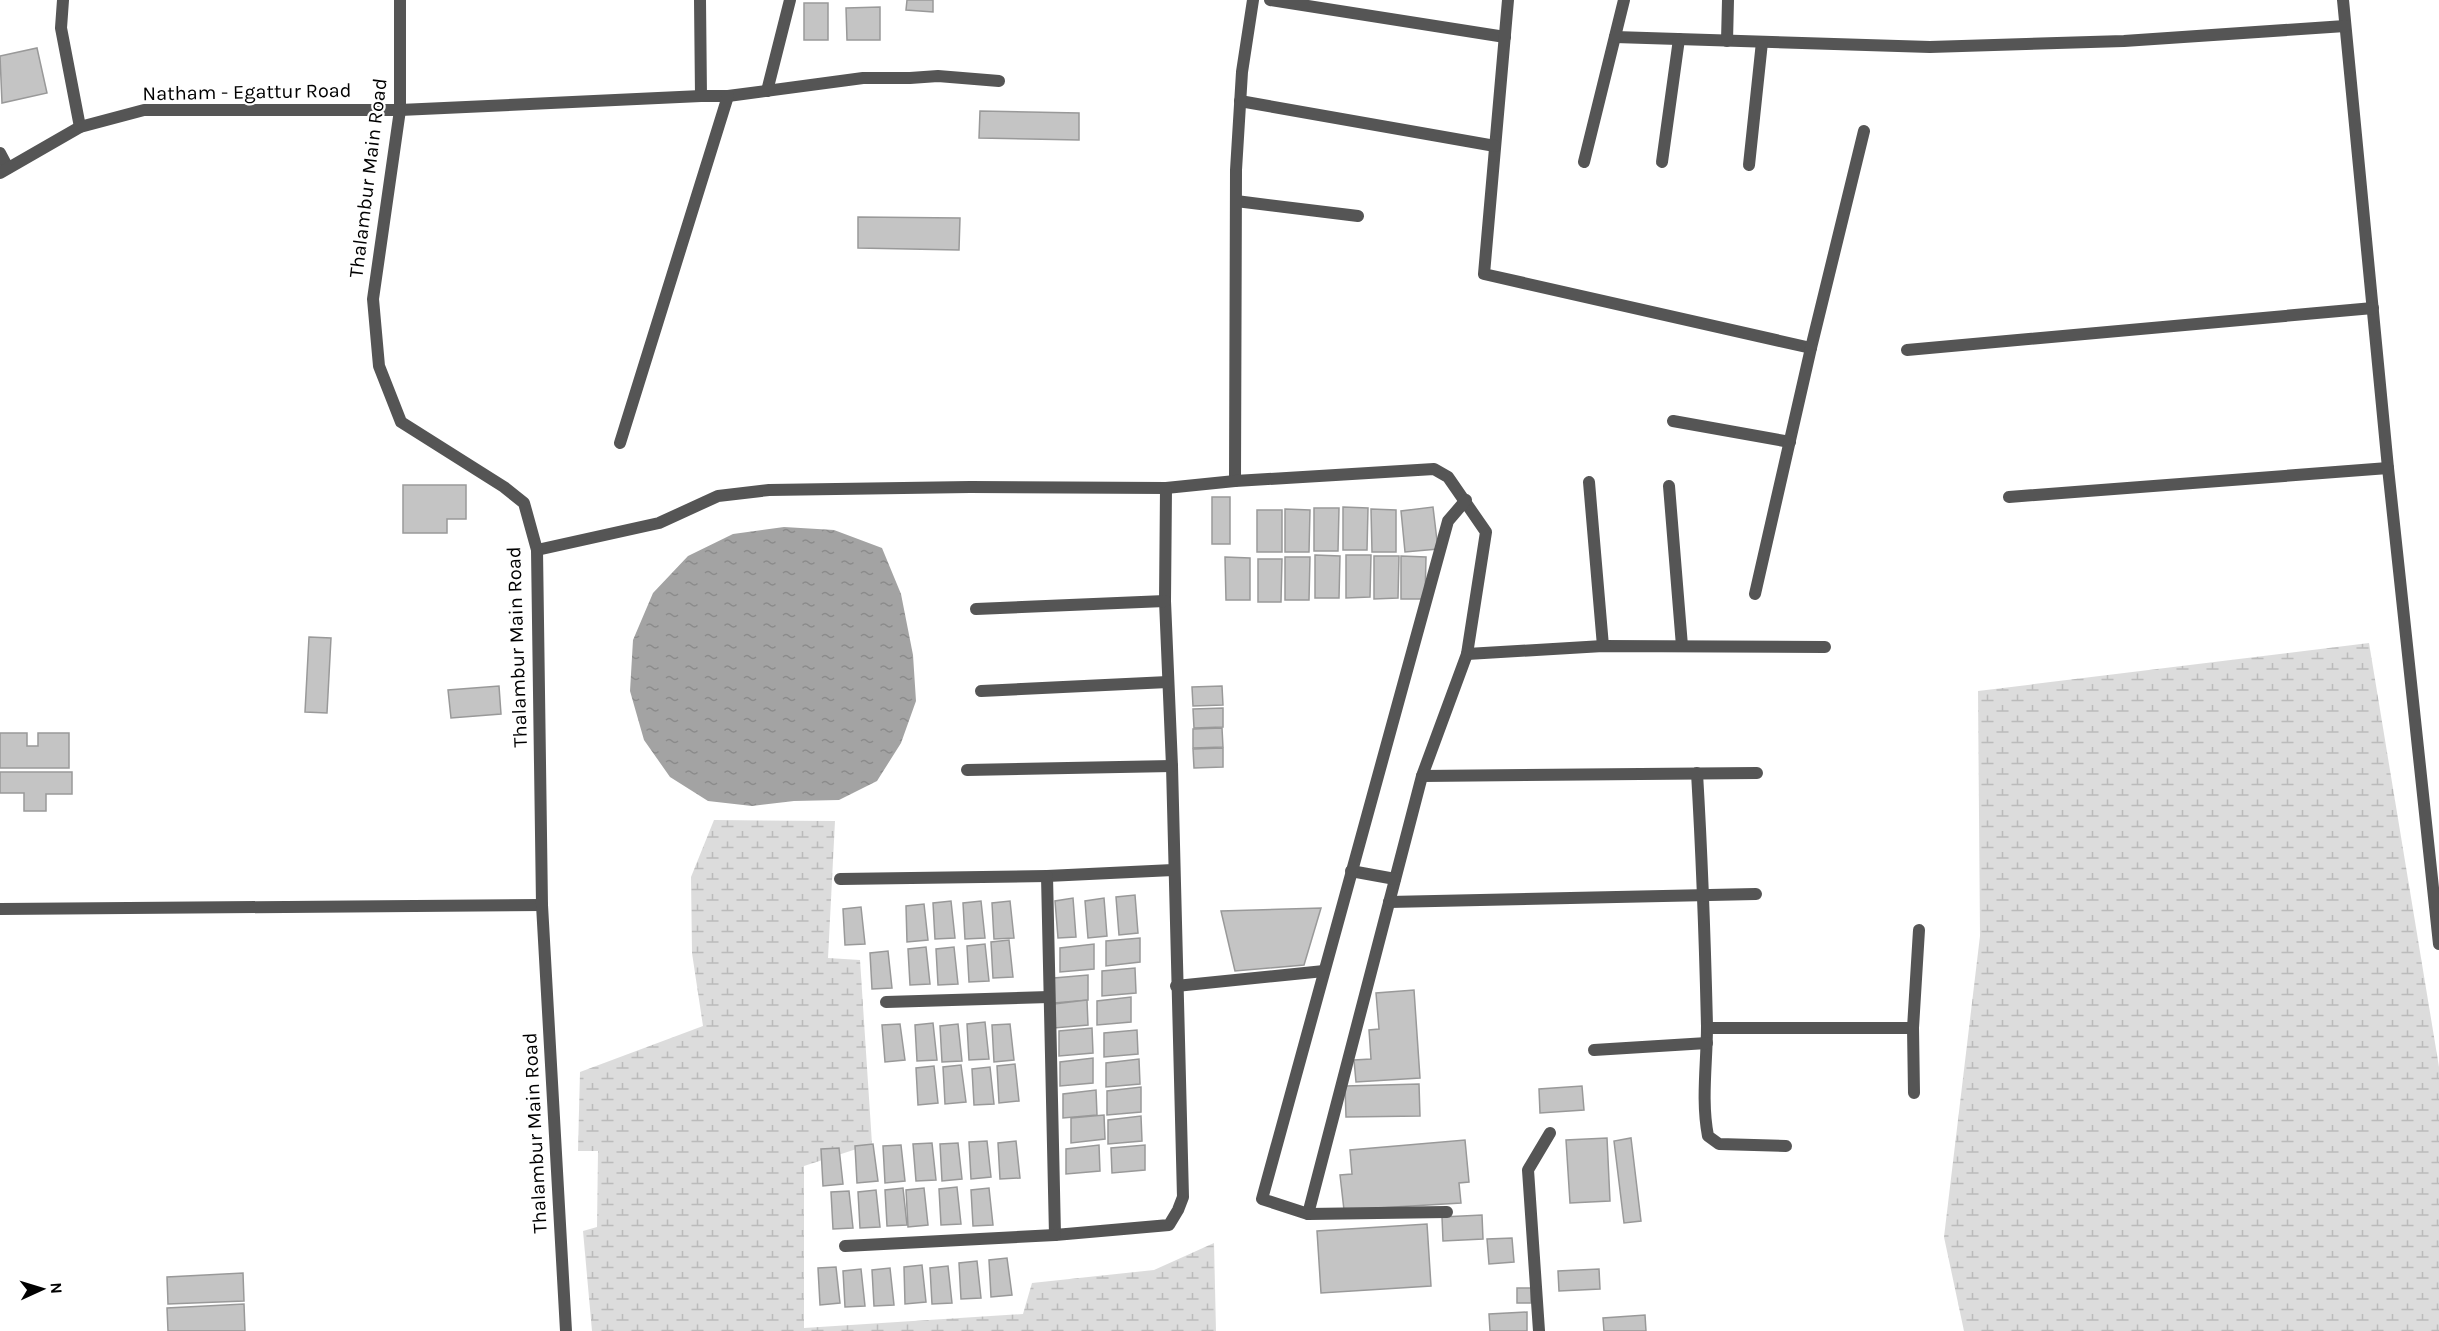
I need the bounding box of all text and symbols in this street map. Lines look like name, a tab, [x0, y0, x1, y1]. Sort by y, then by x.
street label: Thalambur Main Road	[344, 77, 392, 279]
street label: Natham - Egattur Road	[142, 79, 352, 105]
street label: Thalambur Main Road	[502, 546, 532, 748]
street label: Thalambur Main Road	[518, 1032, 552, 1234]
north arrow	[12, 1259, 72, 1319]
text: N	[47, 1282, 66, 1294]

